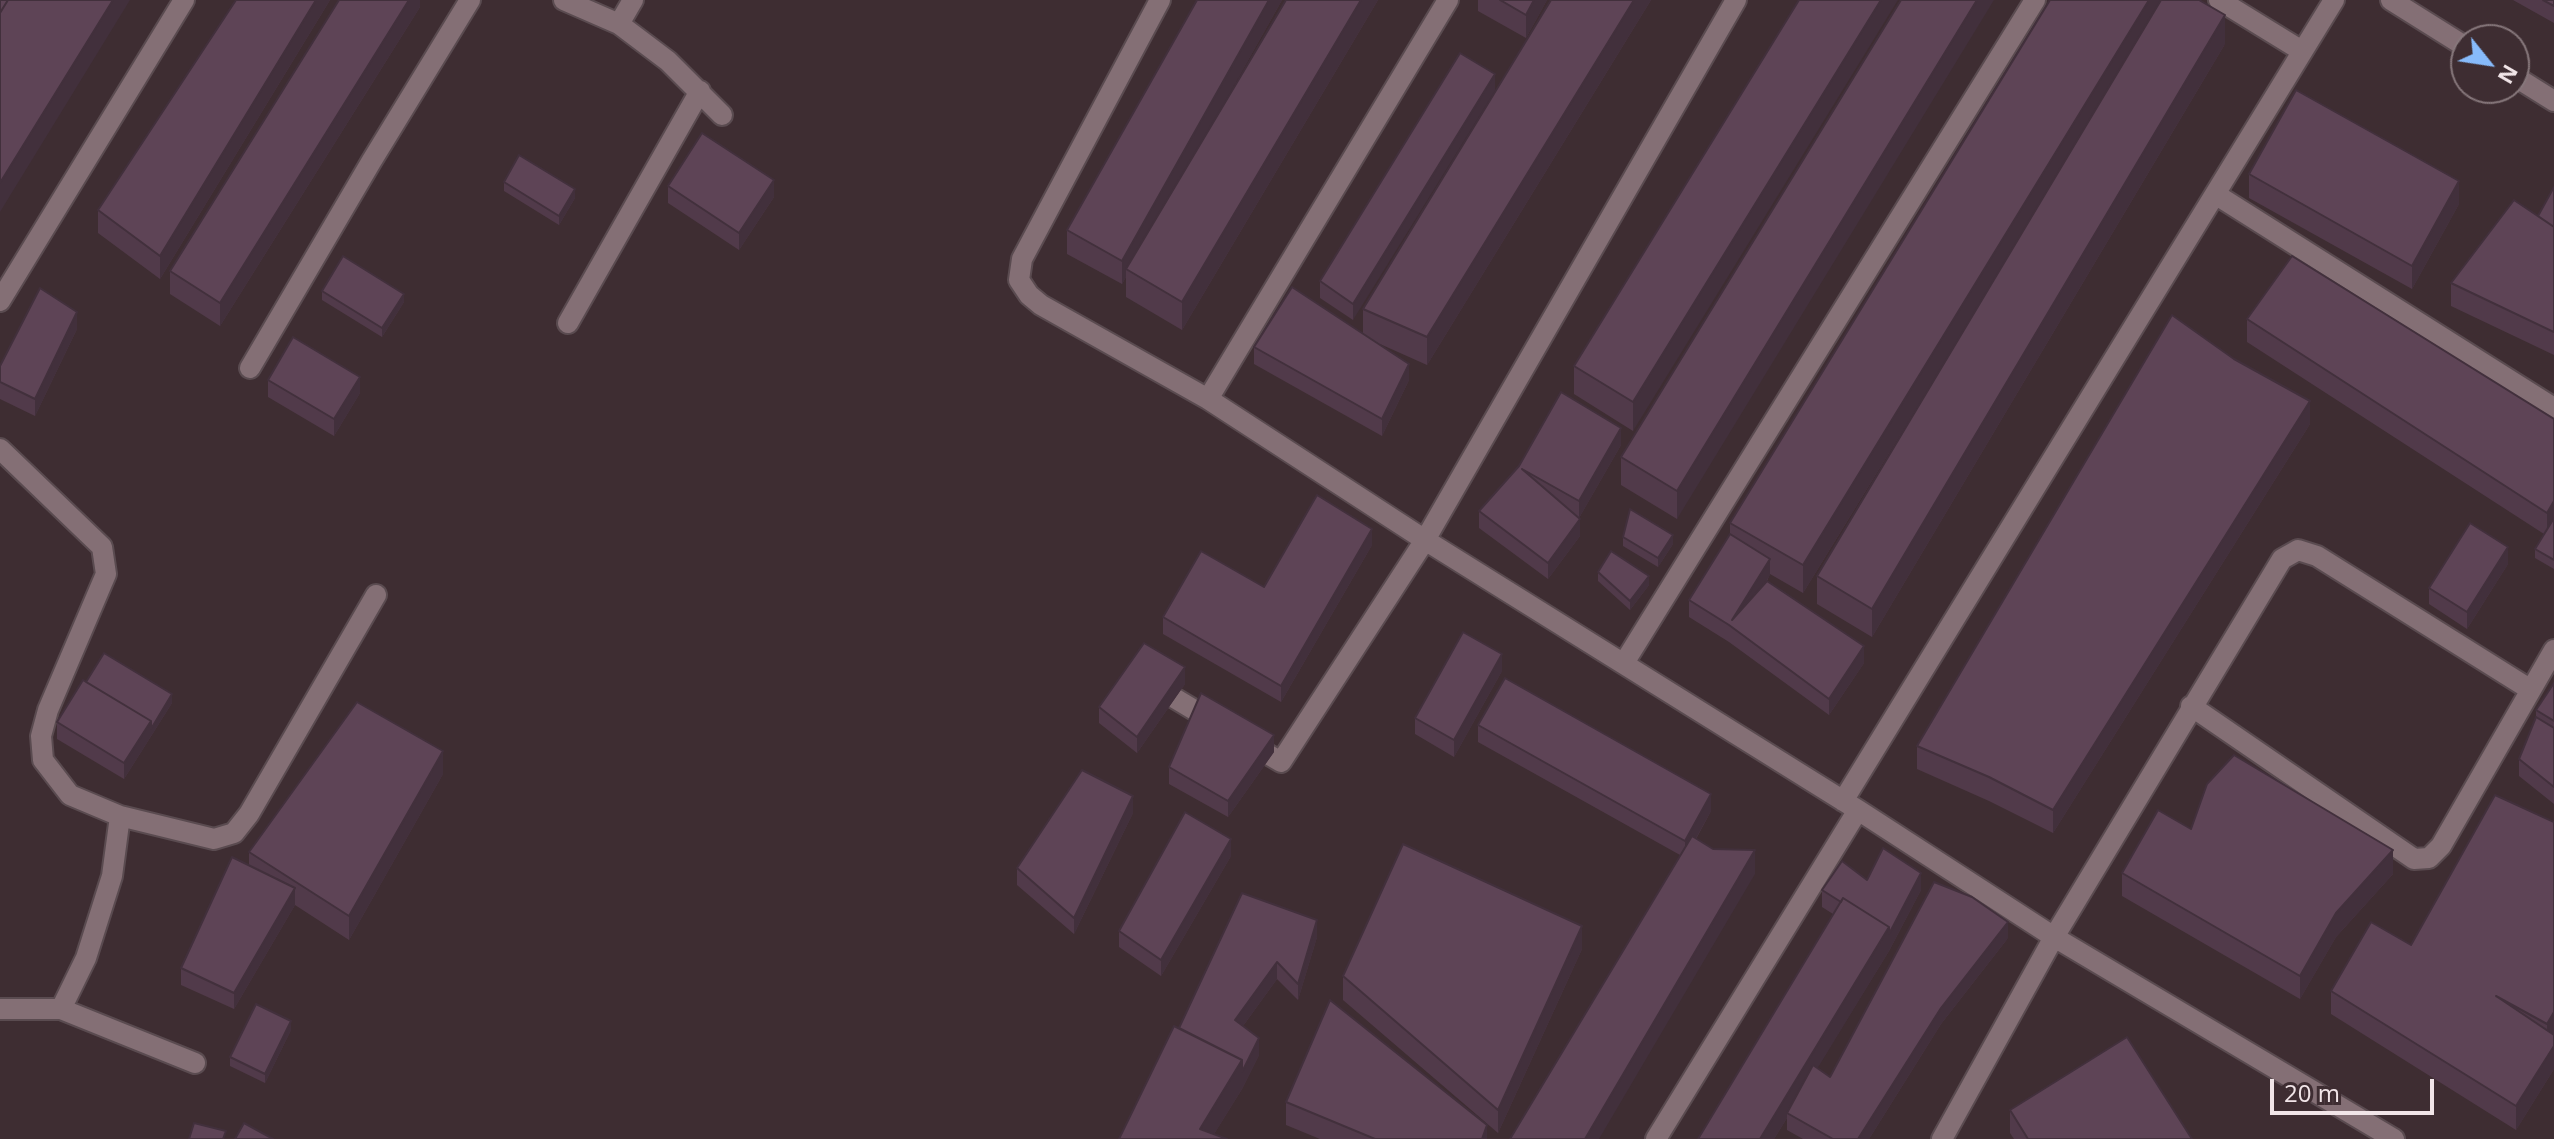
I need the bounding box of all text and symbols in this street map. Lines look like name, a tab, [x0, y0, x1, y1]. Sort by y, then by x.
north arrow	[2450, 24, 2530, 104]
text: N	[2492, 60, 2527, 90]
scale bar	[2274, 1063, 2438, 1113]
text: 20 m	[2284, 1076, 2340, 1109]

